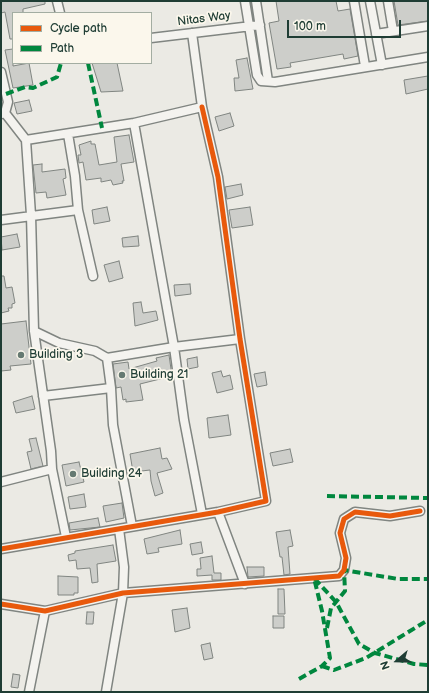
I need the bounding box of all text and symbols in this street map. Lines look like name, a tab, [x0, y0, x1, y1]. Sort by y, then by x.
street label: Nitas Way	[177, 9, 231, 29]
legend	[12, 12, 152, 64]
scale bar	[289, 12, 403, 38]
text: 100 m	[294, 19, 326, 34]
text: Cycle path	[50, 21, 107, 36]
text: Path	[50, 41, 74, 56]
place label: Building 3	[29, 348, 83, 362]
marker: Building 3	[16, 350, 26, 360]
place label: Building 21	[130, 368, 188, 382]
marker: Building 21	[117, 370, 127, 380]
place label: Building 24	[81, 467, 142, 481]
marker: Building 24	[68, 469, 78, 479]
north arrow	[377, 641, 417, 681]
text: N	[378, 659, 393, 671]

